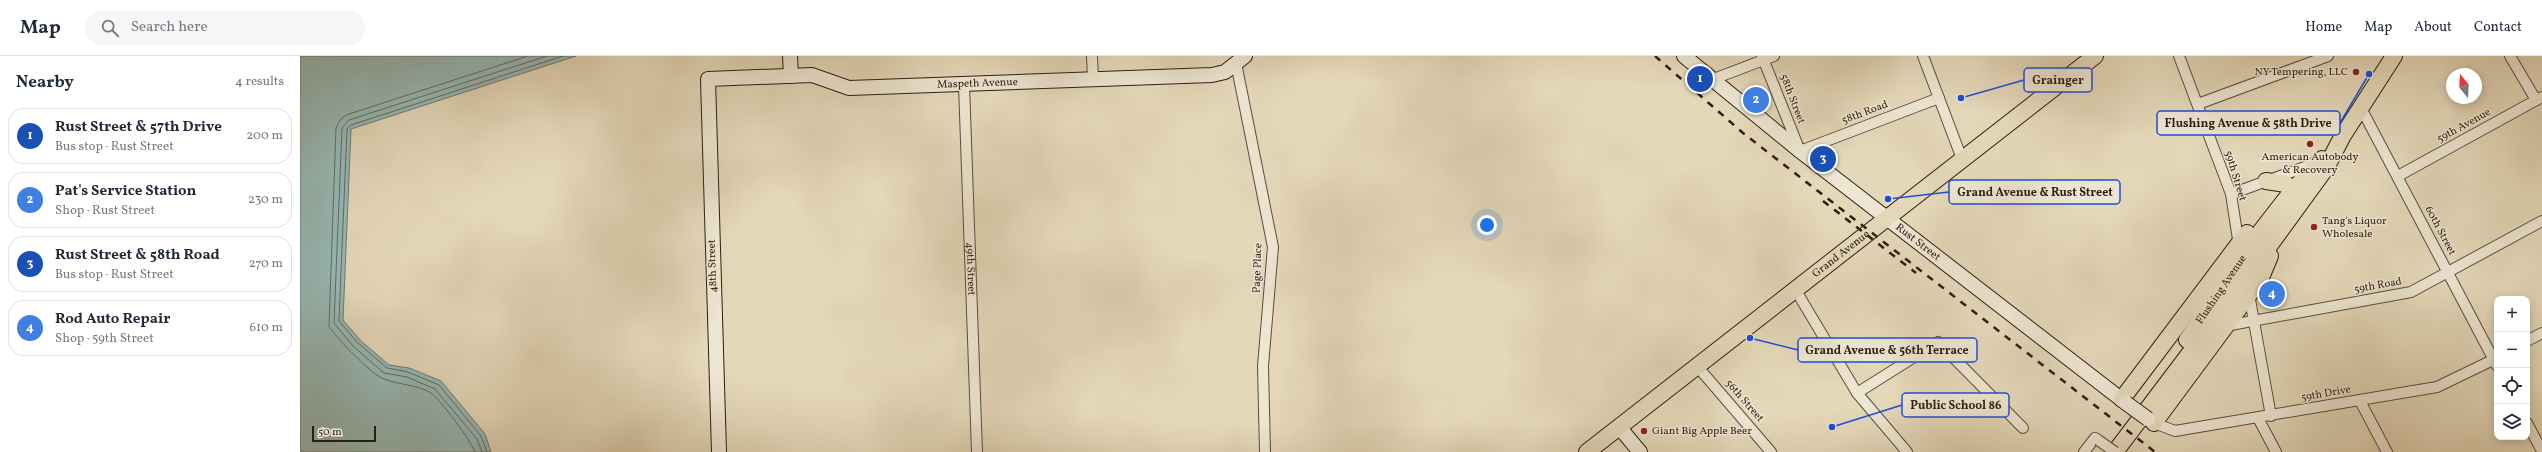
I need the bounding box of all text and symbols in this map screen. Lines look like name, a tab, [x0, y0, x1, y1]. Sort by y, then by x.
search box	[85, 10, 365, 46]
text: Map	[20, 15, 61, 41]
icon: search	[99, 17, 121, 39]
text: Search here	[131, 17, 208, 38]
text: Home	[2305, 18, 2342, 37]
text: Map	[2364, 18, 2392, 37]
text: About	[2414, 18, 2452, 37]
text: Contact	[2474, 18, 2522, 37]
pin: 1	[1687, 64, 1713, 94]
place label: NY Tempering, LLC	[2255, 65, 2348, 80]
marker: NY Tempering, LLC	[2351, 67, 2361, 77]
callout: Grainger	[2024, 68, 2092, 92]
north arrow	[2446, 68, 2482, 104]
text: Nearby	[16, 71, 74, 94]
street label: 58th Street	[1776, 72, 1808, 126]
text: 4 results	[235, 73, 284, 91]
text: Grainger	[2032, 73, 2084, 89]
street label: Maspeth Avenue	[937, 74, 1018, 92]
pin: 2	[1743, 85, 1769, 115]
street label: 58th Road	[1840, 97, 1890, 129]
street label: 59th Avenue	[2434, 105, 2494, 147]
callout: Flushing Avenue & 58th Drive	[2157, 111, 2340, 135]
text: Flushing Avenue & 58th Drive	[2164, 116, 2332, 132]
text: Rust Street & 57th Drive	[55, 117, 222, 138]
text: 1	[27, 127, 33, 145]
text: 200 m	[246, 127, 283, 145]
text: Bus stop · Rust Street	[55, 138, 174, 156]
marker: American Autobody & Recovery	[2305, 139, 2315, 149]
pin: 3	[1810, 144, 1836, 174]
street label: 59th Street	[2220, 149, 2250, 203]
place label: American Autobody & Recovery	[2261, 150, 2359, 178]
callout: Grand Avenue & Rust Street	[1949, 180, 2120, 204]
text: Pat's Service Station	[55, 181, 196, 202]
text: Grand Avenue & Rust Street	[1957, 185, 2113, 201]
text: 2	[27, 191, 33, 209]
text: 230 m	[248, 191, 283, 209]
text: Shop · Rust Street	[55, 202, 155, 220]
street label: 60th Street	[2421, 204, 2459, 258]
place label: Tang's Liquor Wholesale	[2322, 214, 2387, 242]
your location	[1477, 215, 1497, 235]
street label: Rust Street	[1892, 220, 1944, 265]
marker: Tang's Liquor Wholesale	[2309, 222, 2319, 232]
street label: Grand Avenue	[1809, 227, 1873, 281]
street label: 48th Street	[705, 239, 721, 293]
street label: 49th Street	[962, 242, 979, 296]
street label: Page Place	[1250, 243, 1266, 293]
text: Rust Street & 58th Road	[55, 245, 220, 266]
street label: Flushing Avenue	[2192, 252, 2250, 327]
text: 3	[27, 255, 33, 273]
text: 270 m	[249, 255, 283, 273]
text: Bus stop · Rust Street	[55, 266, 174, 284]
street label: 59th Road	[2353, 274, 2403, 298]
pin: 4	[2259, 279, 2285, 309]
map controls	[2494, 296, 2530, 440]
button: +	[2494, 296, 2530, 332]
text: Rod Auto Repair	[55, 309, 170, 330]
text: 4	[26, 319, 34, 337]
text: 610 m	[249, 319, 283, 337]
text: Shop · 59th Street	[55, 330, 154, 348]
button: −	[2494, 332, 2530, 368]
callout: Grand Avenue & 56th Terrace	[1798, 338, 1977, 362]
text: Grand Avenue & 56th Terrace	[1805, 343, 1969, 359]
button: locate	[2494, 368, 2530, 404]
street label: 56th Street	[1721, 376, 1767, 426]
street label: 59th Drive	[2300, 382, 2352, 406]
callout: Public School 86	[1902, 393, 2009, 417]
text: Public School 86	[1910, 398, 2002, 414]
button: layers	[2494, 404, 2530, 440]
scale bar	[312, 424, 376, 443]
place label: Giant Big Apple Beer	[1652, 424, 1752, 439]
text: 50 m	[318, 425, 342, 440]
marker: Giant Big Apple Beer	[1639, 426, 1649, 436]

